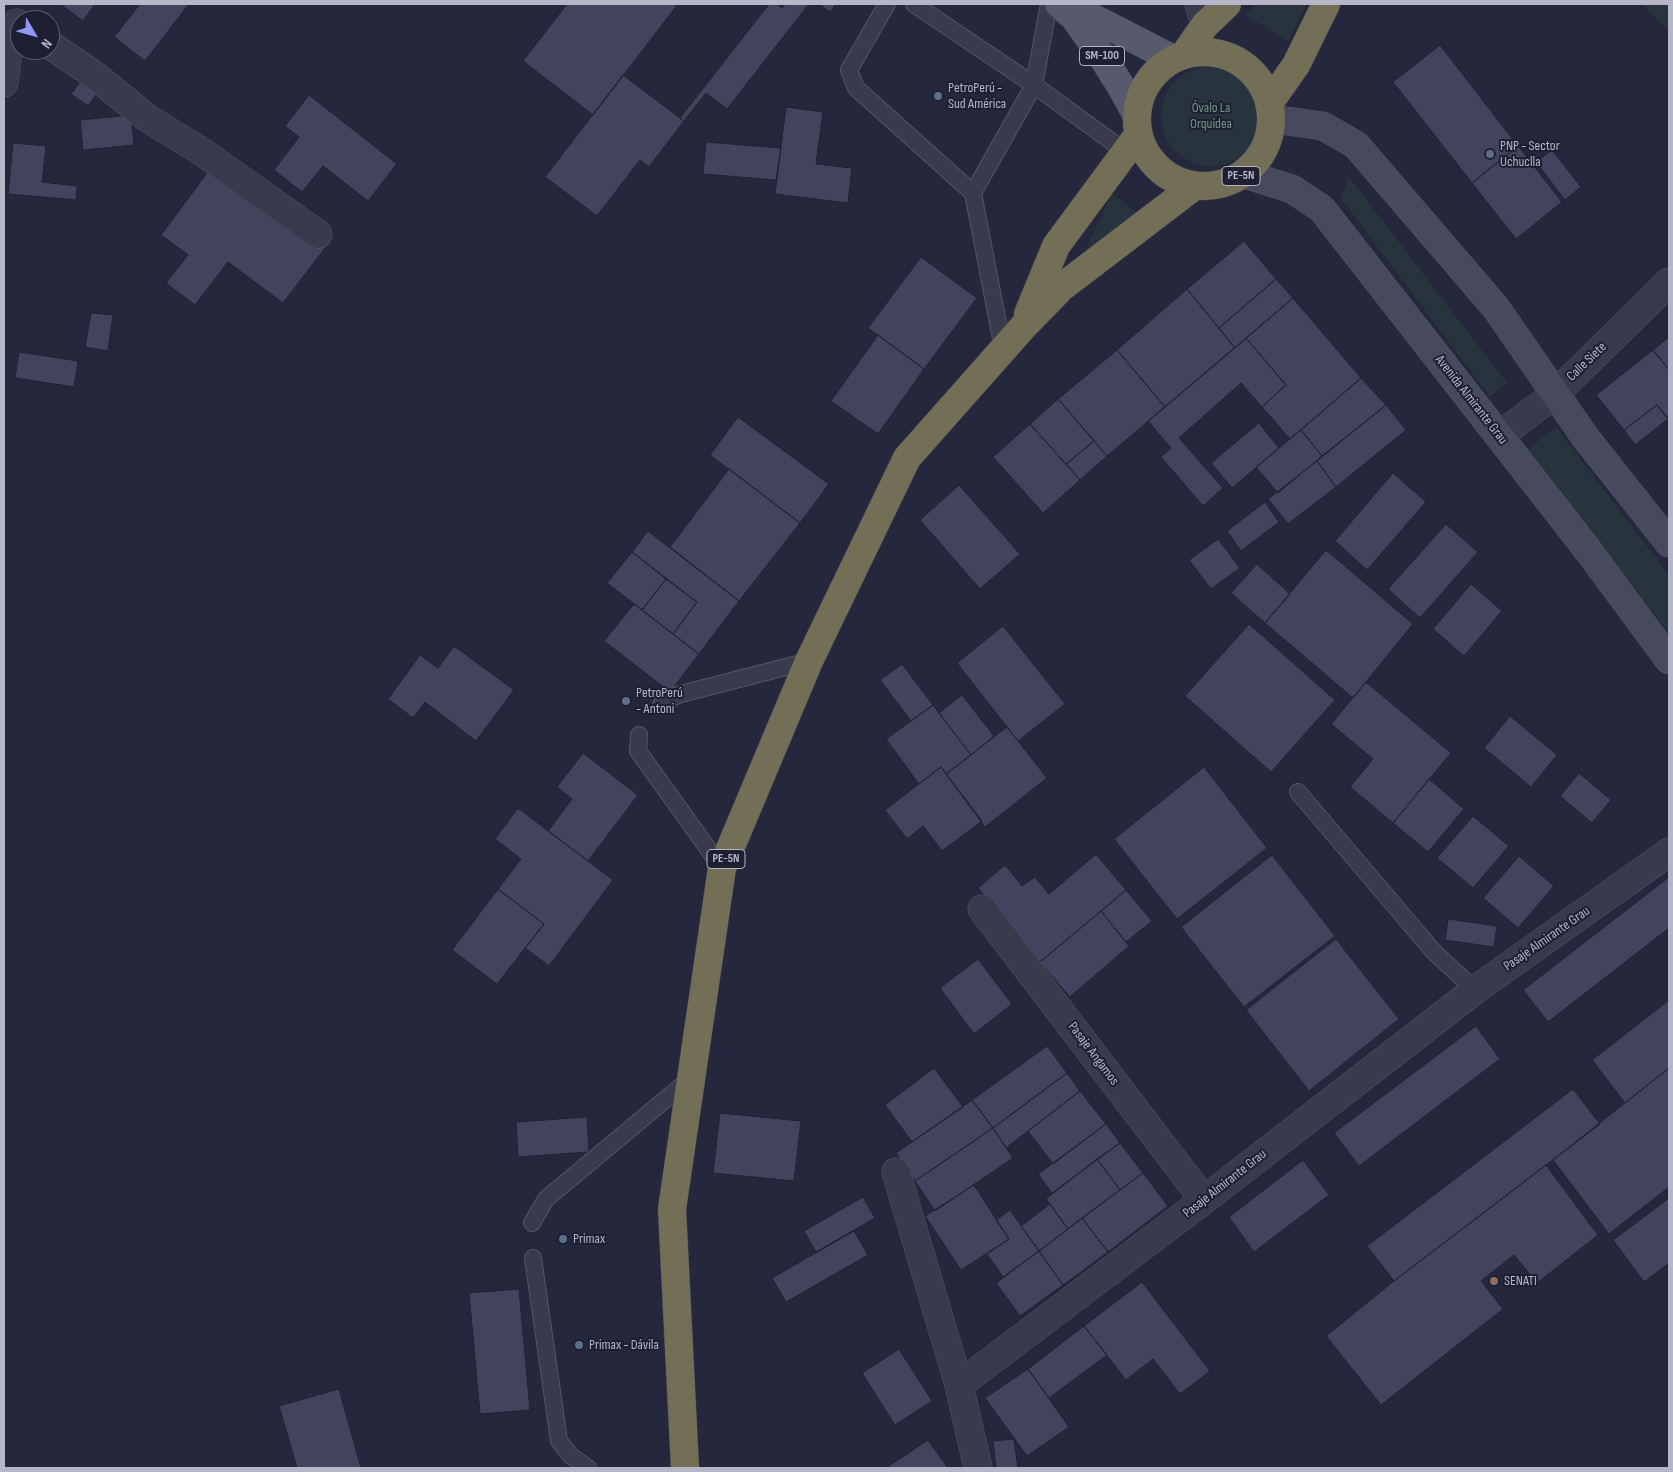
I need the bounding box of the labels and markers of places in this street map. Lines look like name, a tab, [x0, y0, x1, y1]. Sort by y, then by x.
place label: PetroPerú - Sud América	[948, 80, 1006, 112]
marker: PetroPerú - Sud América	[932, 90, 944, 102]
place label: PNP - Sector Uchuclla	[1500, 138, 1560, 170]
marker: PNP - Sector Uchuclla	[1484, 148, 1496, 160]
place label: PetroPerú - Antoni	[636, 685, 683, 718]
marker: PetroPerú - Antoni	[620, 695, 632, 707]
place label: Primax	[573, 1231, 605, 1247]
marker: Primax	[557, 1233, 569, 1245]
place label: SENATI	[1504, 1273, 1537, 1289]
marker: SENATI	[1488, 1275, 1500, 1287]
place label: Primax - Dávila	[589, 1337, 659, 1353]
marker: Primax - Dávila	[573, 1339, 585, 1351]

